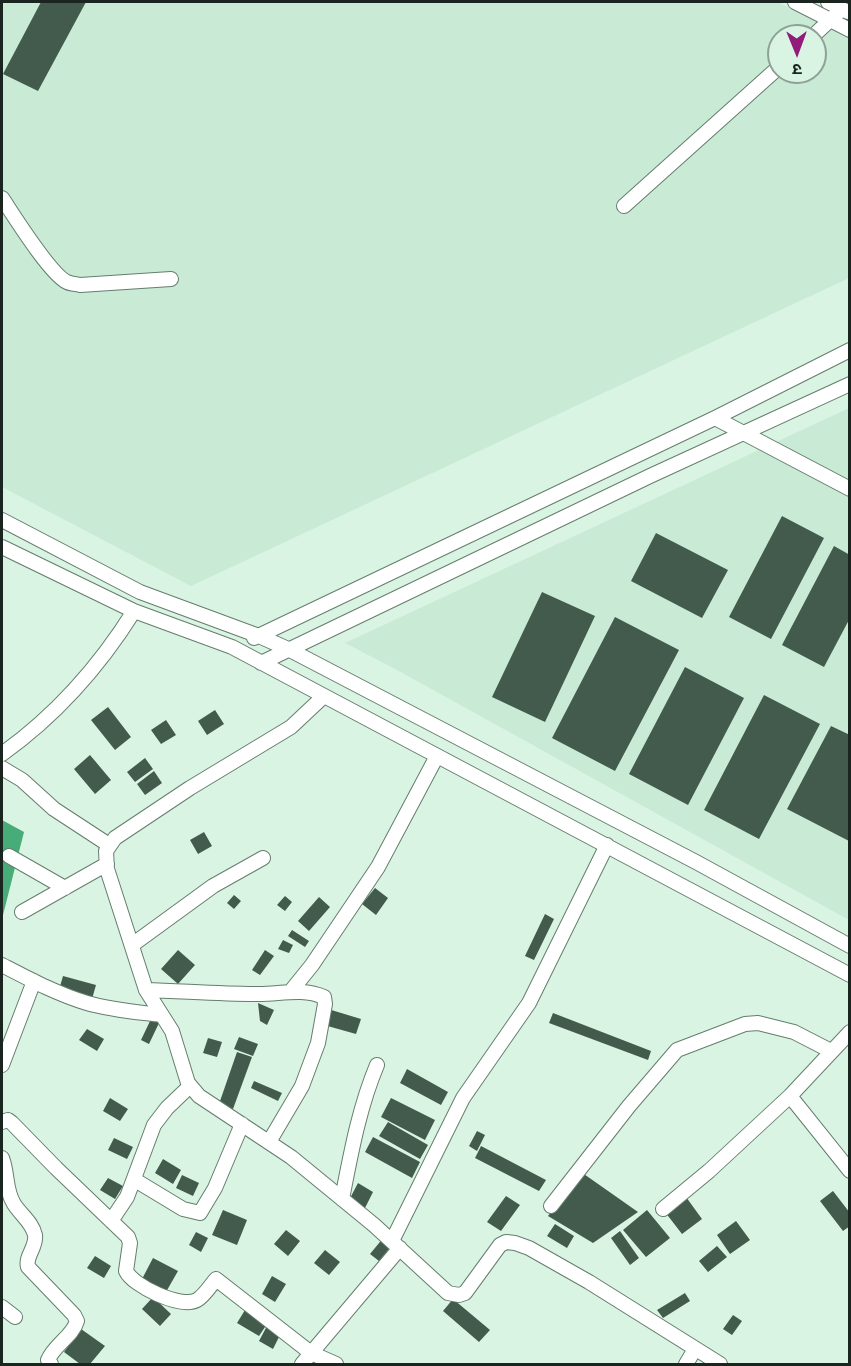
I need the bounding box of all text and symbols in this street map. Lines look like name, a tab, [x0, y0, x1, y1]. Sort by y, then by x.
north arrow	[767, 24, 827, 84]
text: उ	[792, 61, 802, 80]

